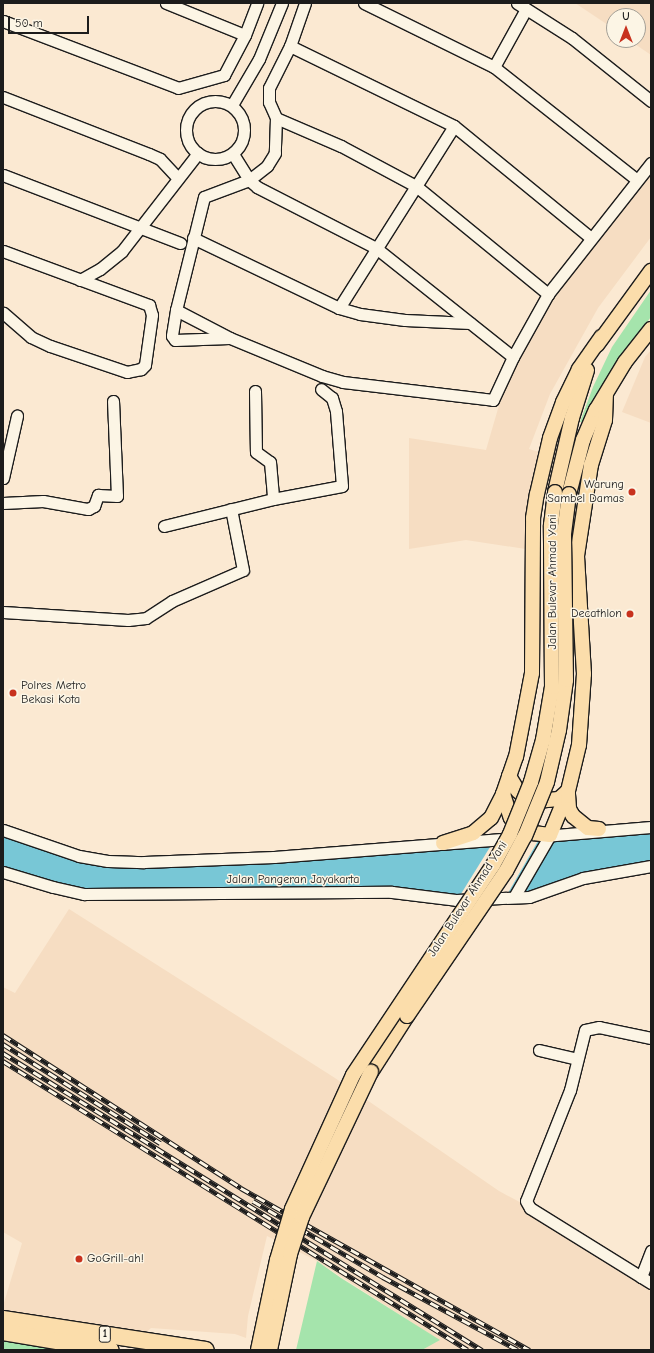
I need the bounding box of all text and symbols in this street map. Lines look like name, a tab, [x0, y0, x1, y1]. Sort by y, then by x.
scale bar	[10, 8, 91, 34]
north arrow	[606, 8, 646, 48]
text: U	[622, 10, 630, 23]
text: 50 m	[15, 16, 43, 30]
place label: Warung Sambel Damas	[547, 478, 624, 506]
marker: Warung Sambel Damas	[627, 487, 637, 497]
street label: Jalan Bulevar Ahmad Yani	[546, 515, 560, 649]
place label: Decathlon	[571, 607, 622, 621]
marker: Decathlon	[625, 609, 635, 619]
place label: Polres Metro Bekasi Kota	[21, 679, 86, 707]
marker: Polres Metro Bekasi Kota	[8, 688, 18, 698]
street label: Jalan Bulevar Ahmad Yani	[425, 838, 511, 960]
street label: Jalan Pangeran Jayakarta	[227, 873, 359, 887]
place label: GoGrill-ah!	[87, 1252, 144, 1266]
marker: GoGrill-ah!	[74, 1254, 84, 1264]
road number: 1	[98, 1325, 112, 1343]

